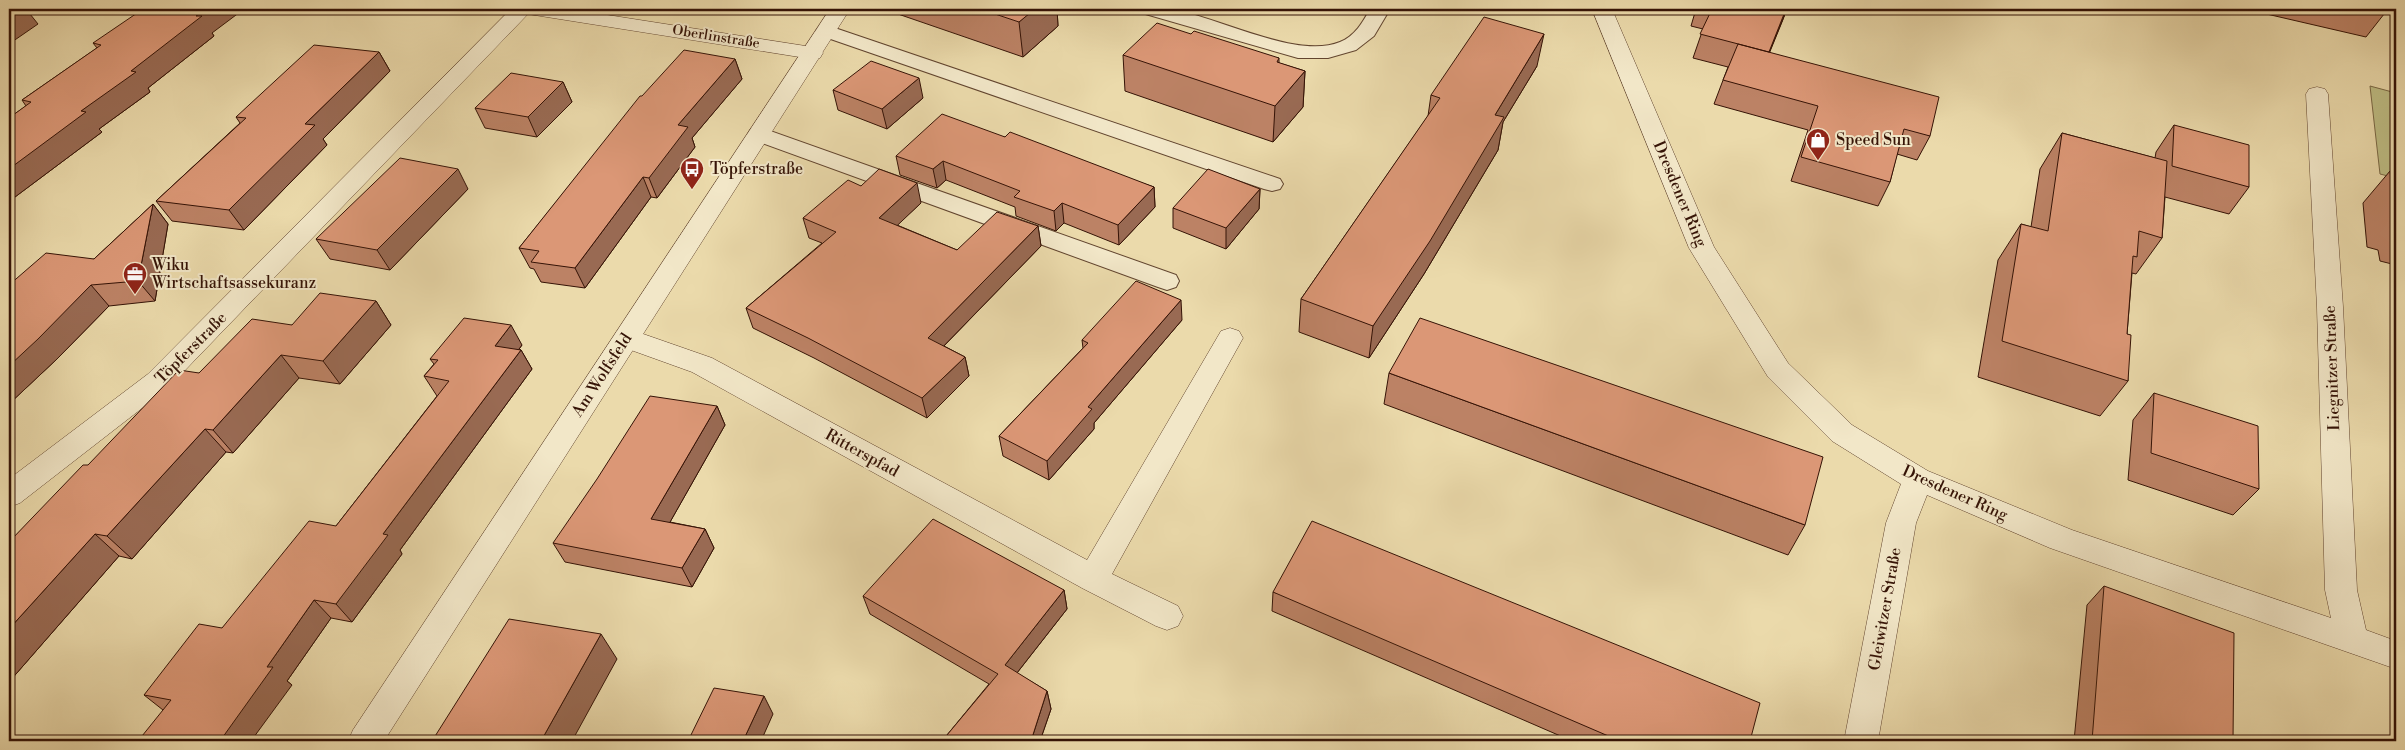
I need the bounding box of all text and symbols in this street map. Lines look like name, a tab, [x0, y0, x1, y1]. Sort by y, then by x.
street label: Oberlinstraße	[671, 21, 761, 53]
shop icon: Speed Sun	[1805, 127, 1831, 161]
place label: Speed Sun	[1836, 130, 1911, 150]
street label: Dresdener Ring	[1649, 138, 1712, 251]
bus stop icon: Töpferstraße	[679, 156, 705, 190]
place label: Töpferstraße	[710, 159, 803, 179]
place label: Wiku Wirtschaftsassekuranz	[151, 255, 316, 293]
office icon: Wiku Wirtschaftsassekuranz	[122, 261, 148, 295]
street label: Liegnitzer Straße	[2320, 305, 2344, 431]
street label: Töpferstraße	[151, 308, 231, 388]
street label: Am Wolfsfeld	[567, 329, 636, 421]
street label: Ritterspfad	[822, 425, 902, 481]
street label: Dresdener Ring	[1899, 461, 2012, 525]
street label: Gleiwitzer Straße	[1864, 546, 1906, 672]

